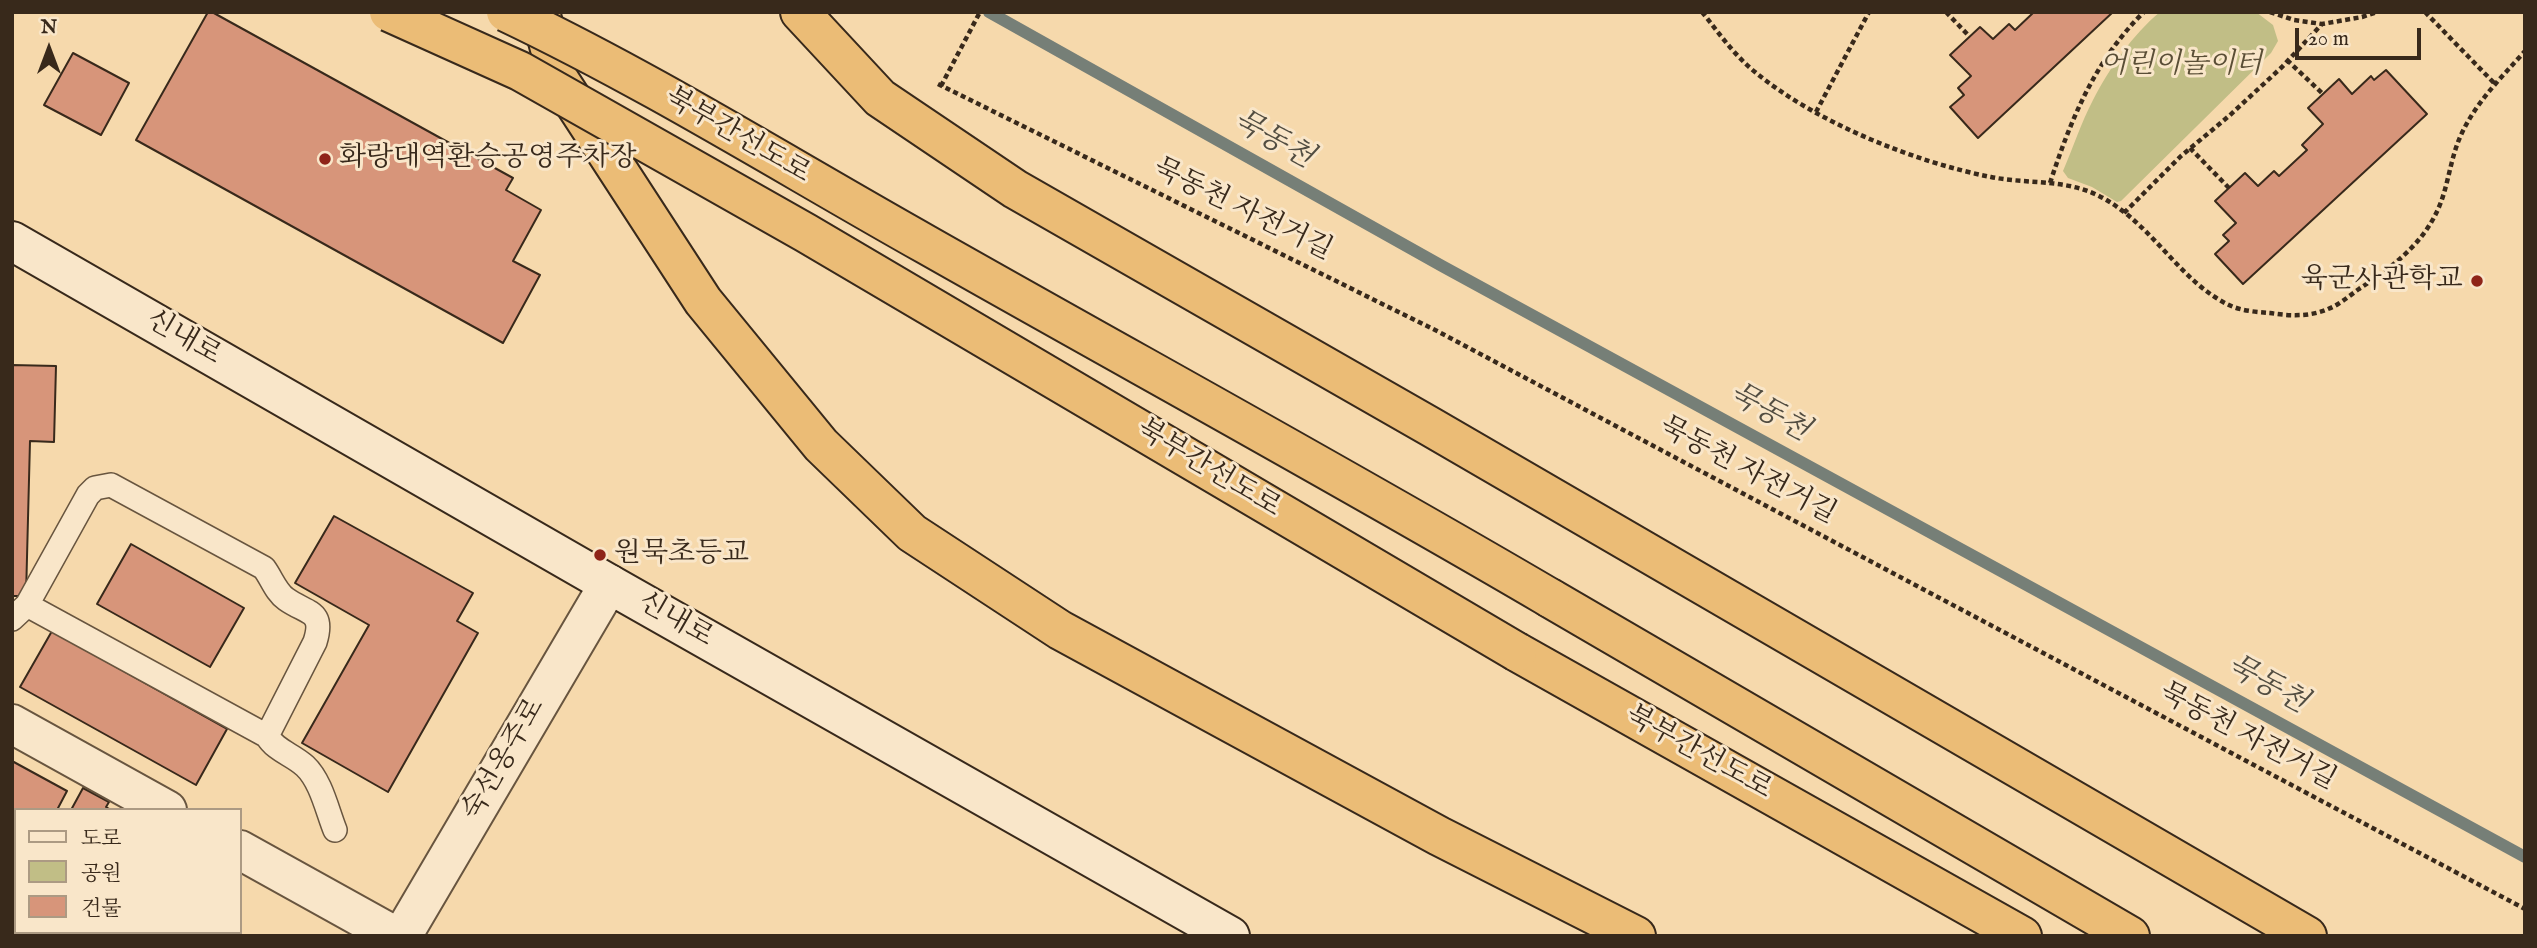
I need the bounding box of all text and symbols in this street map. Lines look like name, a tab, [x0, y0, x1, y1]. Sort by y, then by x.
north arrow	[14, 14, 84, 84]
scale bar	[2299, 14, 2425, 58]
text: N	[41, 16, 57, 40]
text: 20 m	[2308, 26, 2349, 53]
park label: 어린이놀이터	[2100, 49, 2262, 83]
street label: 북부간선도로	[658, 82, 816, 192]
water label: 묵동천	[1225, 104, 1319, 178]
place label: 화랑대역환승공영주차장	[339, 142, 637, 176]
marker: 화랑대역환승공영주차장	[317, 151, 333, 167]
street label: 묵동천 자전거길	[1147, 153, 1337, 269]
place label: 육군사관학교	[2301, 264, 2463, 298]
marker: 육군사관학교	[2469, 273, 2485, 289]
street label: 신내로	[139, 304, 227, 374]
water label: 묵동천	[1721, 377, 1815, 451]
street label: 묵동천 자전거길	[1653, 411, 1841, 533]
street label: 북부간선도로	[1130, 414, 1286, 526]
place label: 원묵초등교	[614, 538, 749, 572]
marker: 원묵초등교	[592, 547, 608, 563]
street label: 신내로	[631, 586, 719, 656]
water label: 묵동천	[2219, 649, 2313, 723]
street label: 묵동천 자전거길	[2153, 677, 2341, 799]
street label: 숙선옹주로	[457, 693, 553, 827]
street label: 북부간선도로	[1619, 700, 1777, 808]
legend	[14, 808, 242, 934]
text: 도로	[81, 826, 122, 853]
text: 공원	[81, 861, 122, 888]
text: 건물	[81, 896, 122, 923]

